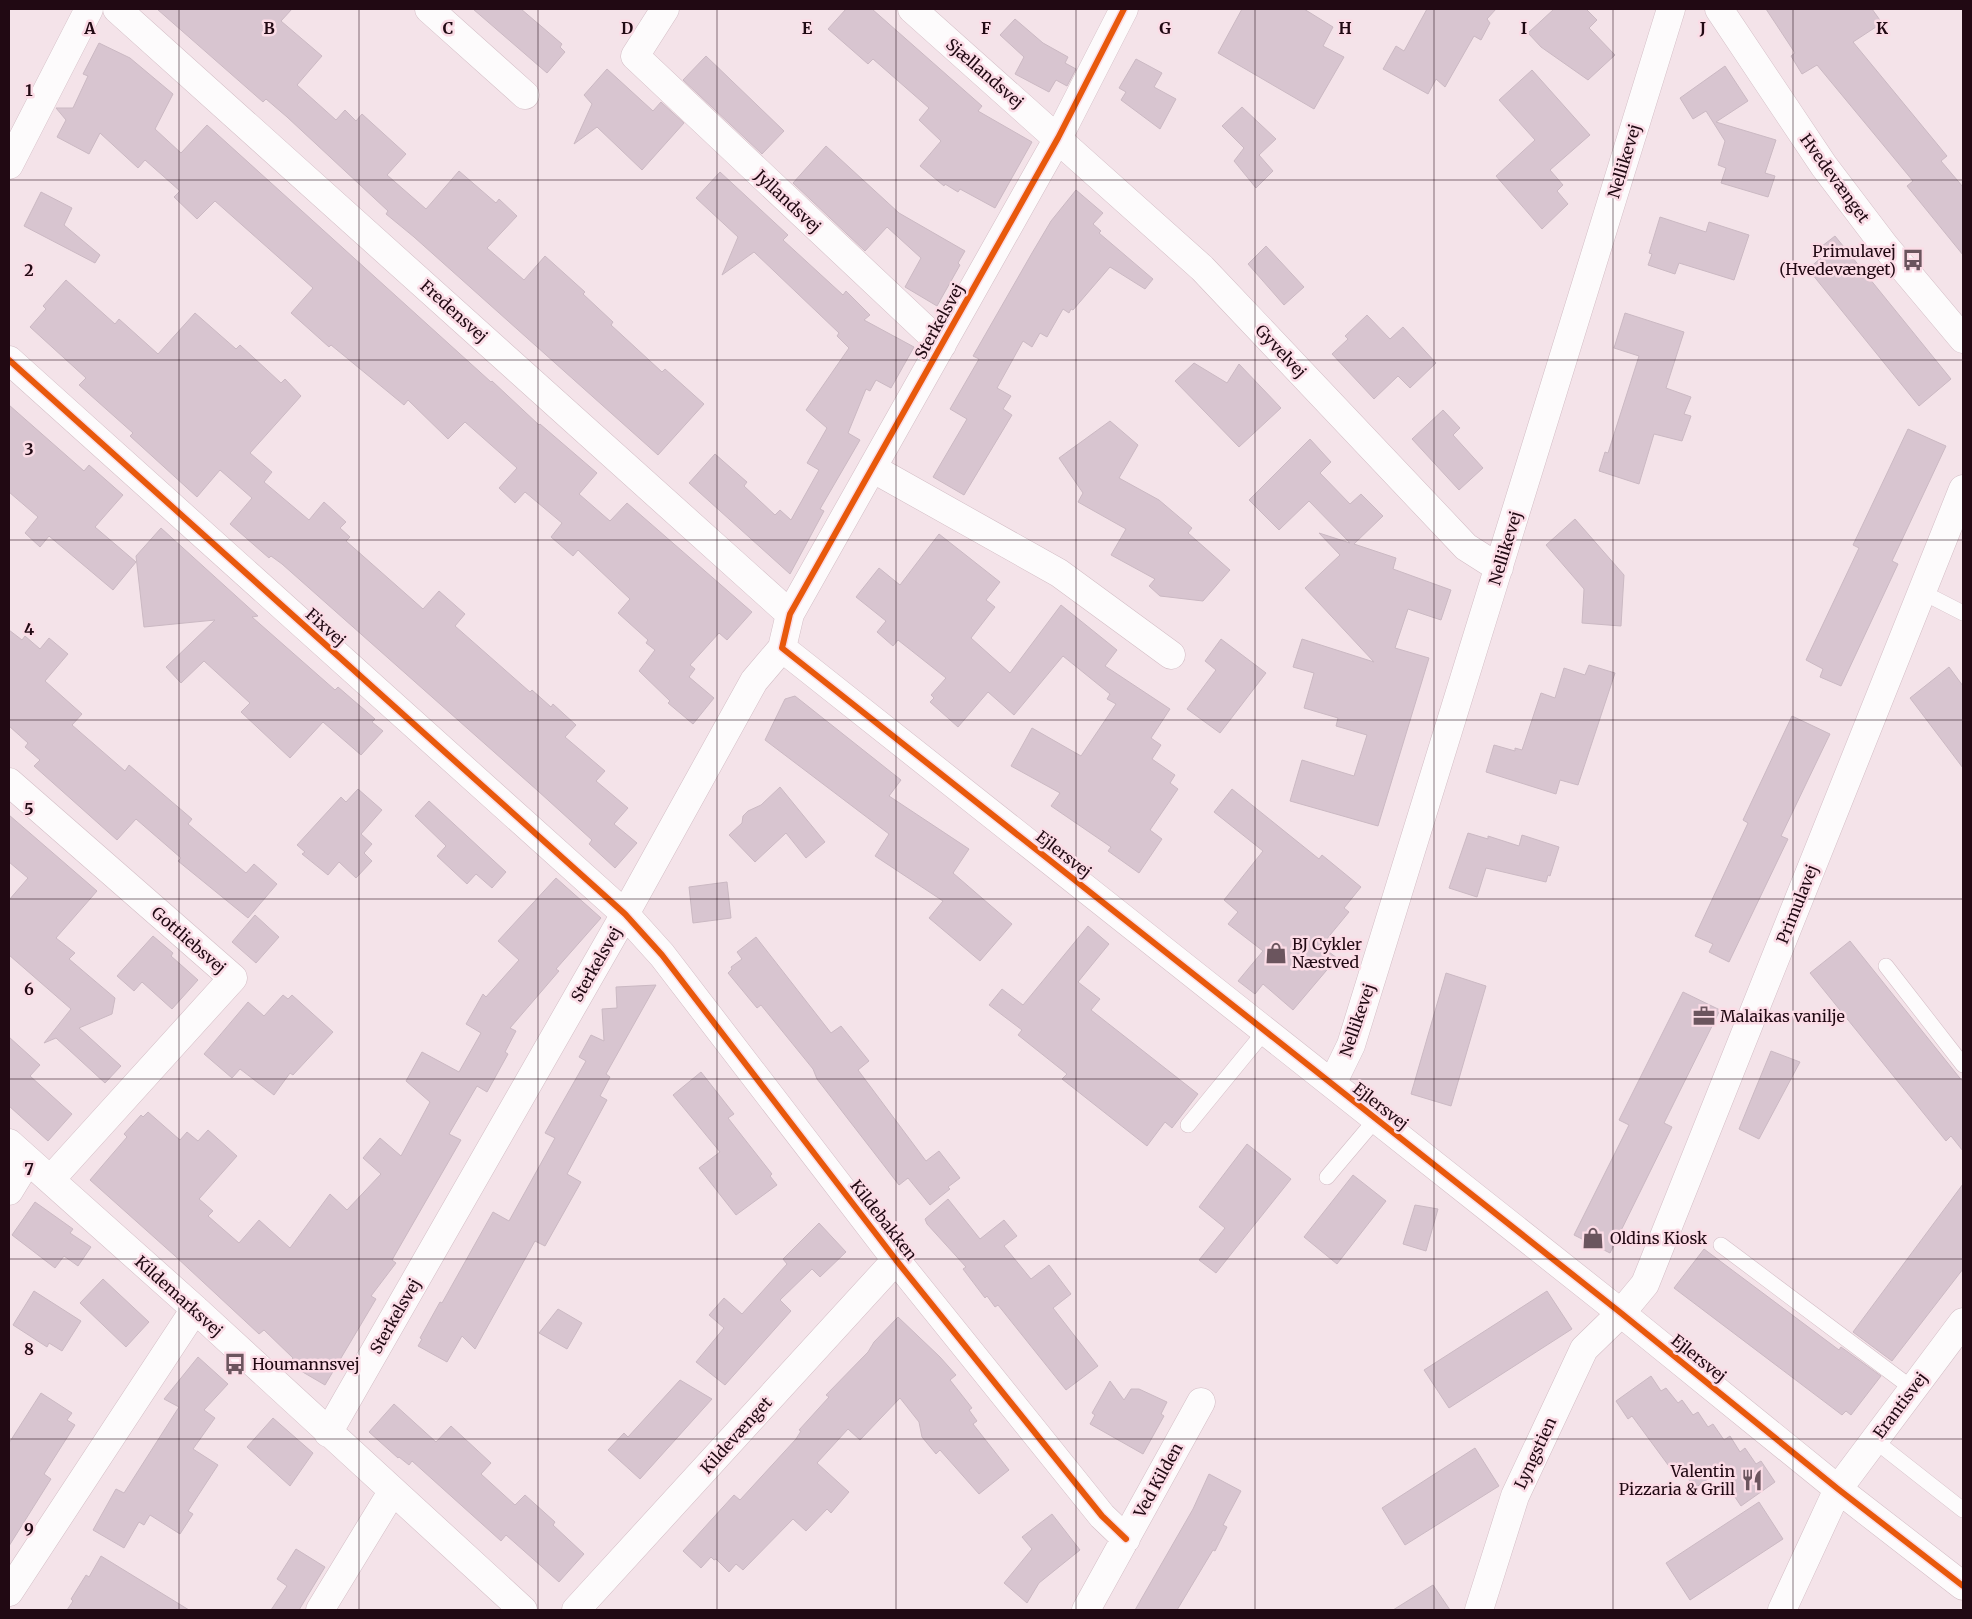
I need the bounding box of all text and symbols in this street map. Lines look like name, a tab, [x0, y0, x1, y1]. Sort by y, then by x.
text: A	[83, 18, 96, 38]
text: B	[263, 18, 275, 38]
text: C	[443, 18, 453, 38]
text: D	[621, 18, 633, 38]
text: E	[802, 18, 813, 38]
text: F	[981, 18, 991, 38]
text: G	[1159, 18, 1171, 38]
text: H	[1338, 18, 1352, 38]
text: I	[1521, 18, 1527, 38]
text: J	[1699, 18, 1706, 38]
text: K	[1876, 18, 1888, 38]
street label: Sjællandsvej	[942, 34, 1028, 112]
text: 1	[25, 80, 33, 100]
street label: Nellikevej	[1603, 122, 1645, 200]
street label: Hvedevænget	[1796, 130, 1874, 227]
street label: Jyllandsvej	[750, 165, 825, 237]
place label: Primulavej (Hvedevænget)	[1779, 241, 1896, 279]
bus stop icon: Primulavej (Hvedevænget)	[1900, 247, 1926, 273]
text: 2	[24, 260, 34, 280]
street label: Fredensvej	[416, 276, 492, 346]
street label: Sterkelsvej	[910, 280, 968, 362]
street label: Gyvelvej	[1251, 320, 1311, 382]
text: 3	[24, 439, 34, 459]
street label: Nellikevej	[1484, 509, 1526, 587]
street label: Fixvej	[302, 604, 350, 650]
text: 4	[24, 619, 34, 639]
text: 5	[24, 799, 34, 819]
street label: Ejlersvej	[1032, 826, 1096, 882]
street label: Primulavej	[1772, 861, 1822, 947]
street label: Gottliebsvej	[148, 902, 230, 978]
street label: Sterkelsvej	[566, 923, 626, 1005]
place label: BJ Cykler Næstved	[1292, 934, 1362, 972]
shop icon: BJ Cykler Næstved	[1263, 940, 1289, 966]
text: 6	[24, 979, 34, 999]
street label: Nellikevej	[1335, 981, 1379, 1059]
office icon: Malaikas vanilje	[1691, 1003, 1717, 1029]
place label: Malaikas vanilje	[1720, 1006, 1845, 1026]
street label: Ejlersvej	[1349, 1078, 1413, 1134]
text: 7	[24, 1159, 34, 1179]
street label: Kildebakken	[846, 1176, 922, 1265]
shop icon: Oldins Kiosk	[1580, 1225, 1606, 1251]
place label: Oldins Kiosk	[1610, 1228, 1708, 1248]
street label: Kildemarksvej	[131, 1251, 227, 1341]
street label: Sterkelsvej	[365, 1275, 425, 1357]
street label: Ejlersvej	[1667, 1330, 1731, 1386]
text: 8	[24, 1339, 34, 1359]
bus stop icon: Houmannsvej	[222, 1351, 248, 1377]
place label: Houmannsvej	[252, 1354, 360, 1374]
street label: Erantisvej	[1869, 1368, 1931, 1442]
street label: Kildevænget	[696, 1392, 776, 1478]
street label: Lyngstien	[1510, 1414, 1560, 1492]
street label: Ved Kilden	[1129, 1439, 1187, 1522]
place label: Valentin Pizzaria & Grill	[1619, 1461, 1735, 1499]
restaurant icon: Valentin Pizzaria & Grill	[1739, 1467, 1765, 1493]
text: 9	[24, 1519, 34, 1539]

